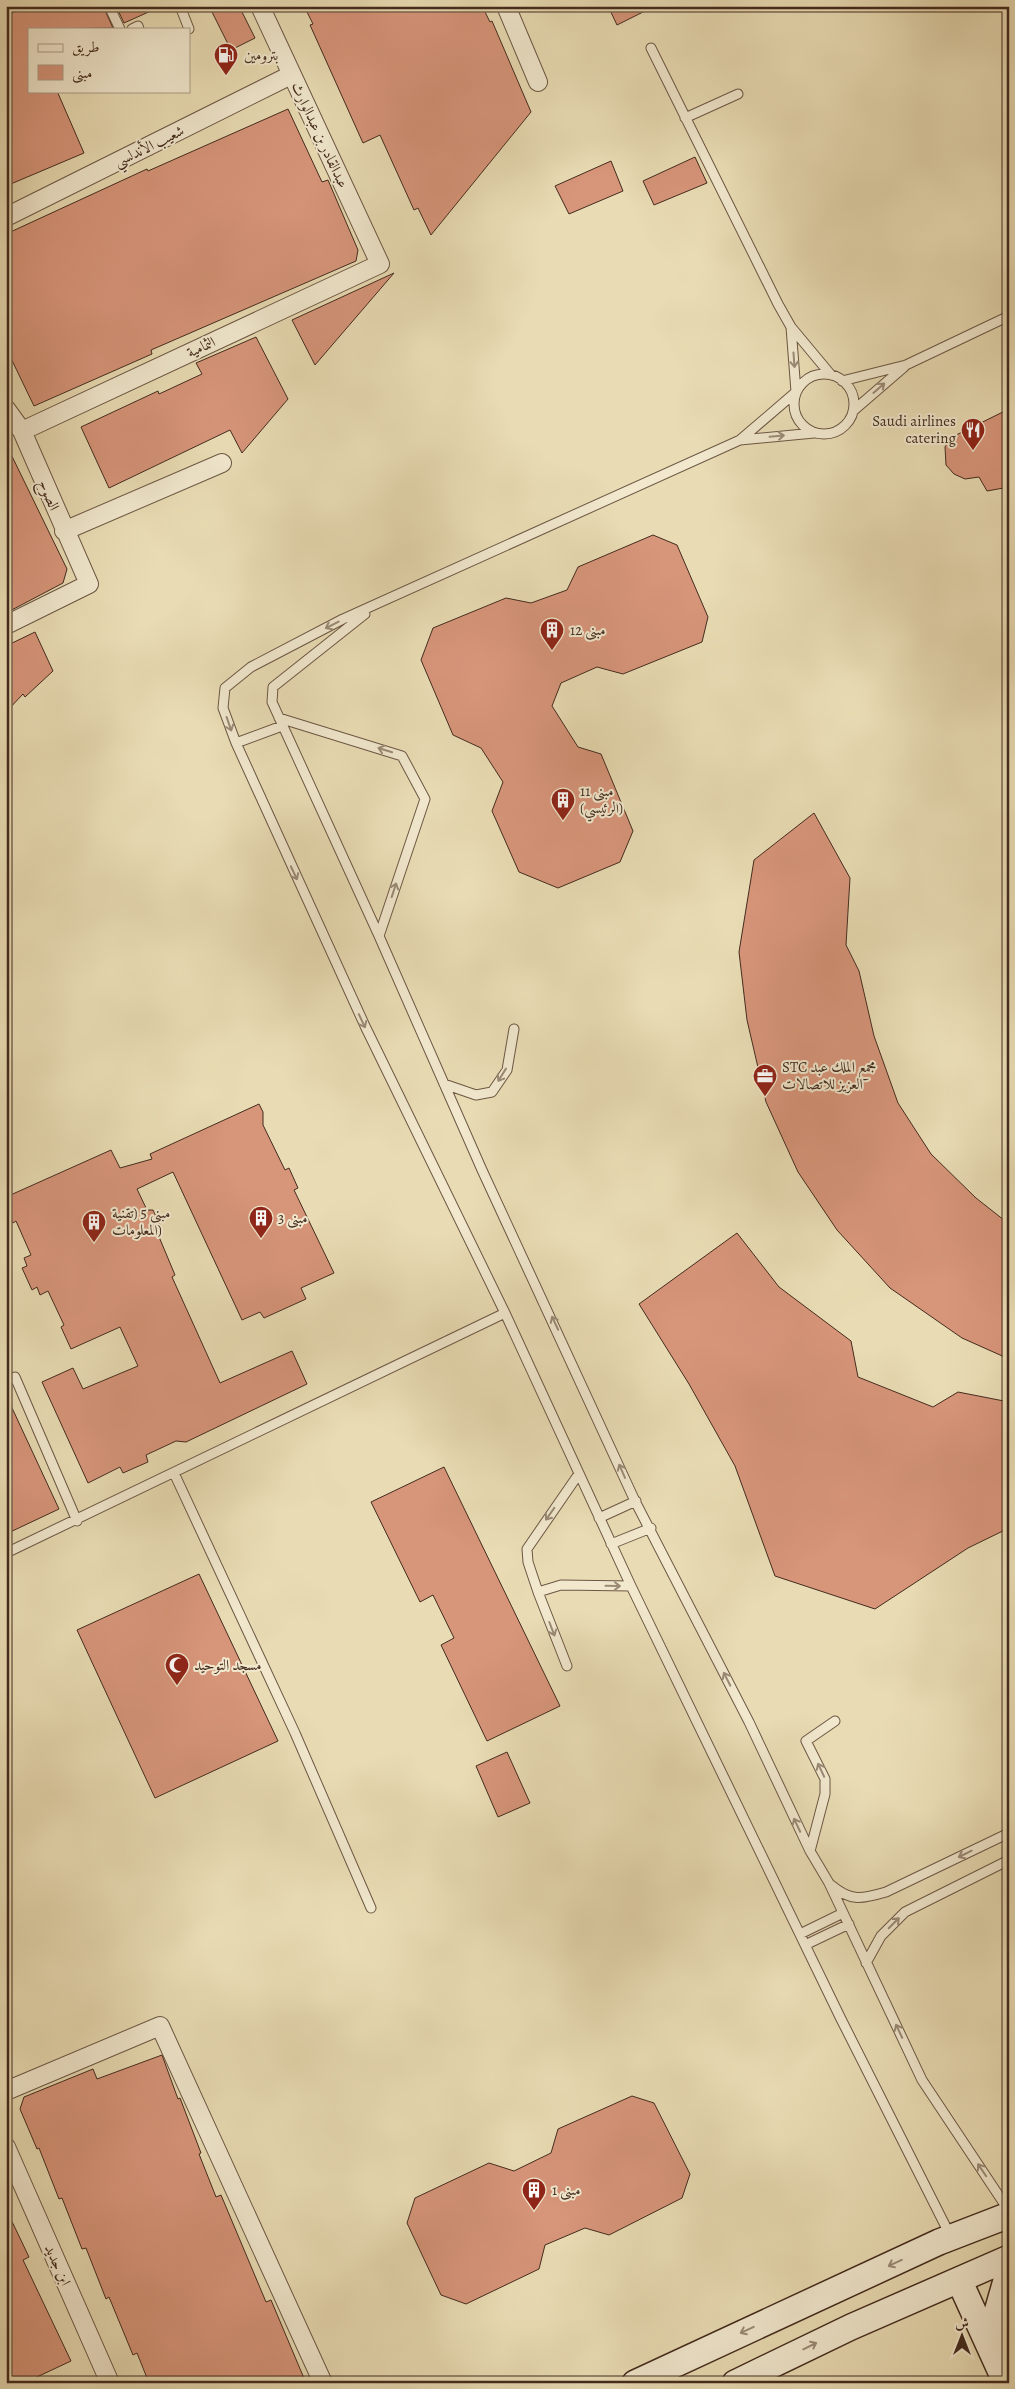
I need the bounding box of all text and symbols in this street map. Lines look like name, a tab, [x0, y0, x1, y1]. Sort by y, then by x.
legend	[28, 28, 190, 92]
text: طريق	[72, 37, 99, 57]
fuel station icon: بترومين	[213, 42, 239, 76]
place label: بترومين	[244, 45, 278, 65]
text: مبنى	[72, 63, 92, 84]
street label: عبدالقادر بن عبدالوارث	[287, 79, 353, 191]
street label: شعيب الأندلسي	[110, 119, 189, 175]
street label: الثمامية	[183, 332, 219, 362]
one-way arrow	[789, 351, 798, 367]
one-way arrow	[873, 382, 886, 394]
place label: Saudi airlines catering	[872, 411, 956, 448]
restaurant icon: Saudi airlines catering	[960, 417, 986, 451]
one-way arrow	[768, 431, 784, 441]
street label: الصوح	[31, 476, 64, 515]
building icon: مبنى 12	[539, 617, 565, 651]
one-way arrow	[325, 620, 340, 630]
place label: مبنى 12	[570, 620, 606, 641]
one-way arrow	[225, 716, 234, 732]
one-way arrow	[377, 745, 393, 755]
place label: مبنى 11 (الرئيسي)	[580, 781, 623, 822]
building icon: مبنى 11 (الرئيسي)	[550, 787, 576, 821]
one-way arrow	[290, 865, 299, 880]
one-way arrow	[390, 882, 400, 898]
one-way arrow	[358, 1013, 368, 1028]
place label: STC مجمع الملك عبد العزيز للاتصالات	[782, 1057, 877, 1094]
office icon: STC مجمع الملك عبد العزيز للاتصالات	[752, 1063, 778, 1097]
one-way arrow	[497, 1068, 507, 1082]
place label: مبنى 5 (تقنية المعلومات)	[112, 1203, 170, 1240]
building icon: مبنى 3	[248, 1205, 274, 1239]
place label: مبنى 3	[278, 1208, 308, 1229]
building icon: مبنى 5 (تقنية المعلومات)	[81, 1209, 107, 1243]
one-way arrow	[549, 1316, 559, 1331]
one-way arrow	[617, 1464, 627, 1479]
one-way arrow	[545, 1507, 555, 1521]
one-way arrow	[604, 1581, 620, 1591]
one-way arrow	[548, 1621, 558, 1636]
mosque icon: مسجد التوحيد	[164, 1652, 190, 1686]
place label: مسجد التوحيد	[194, 1655, 262, 1675]
one-way arrow	[722, 1672, 731, 1687]
one-way arrow	[815, 1763, 825, 1778]
one-way arrow	[792, 1818, 802, 1833]
one-way arrow	[958, 1850, 973, 1859]
one-way arrow	[888, 1917, 900, 1929]
one-way arrow	[894, 2024, 903, 2039]
one-way arrow	[977, 2164, 987, 2178]
building icon: مبنى 1	[521, 2177, 547, 2211]
place label: مبنى 1	[552, 2180, 581, 2201]
street label: ابن جديد	[40, 2241, 76, 2289]
one-way arrow	[888, 2258, 903, 2268]
north arrow	[938, 2312, 988, 2362]
text: ش	[955, 2314, 969, 2333]
one-way arrow	[740, 2326, 755, 2335]
one-way arrow	[802, 2341, 817, 2351]

